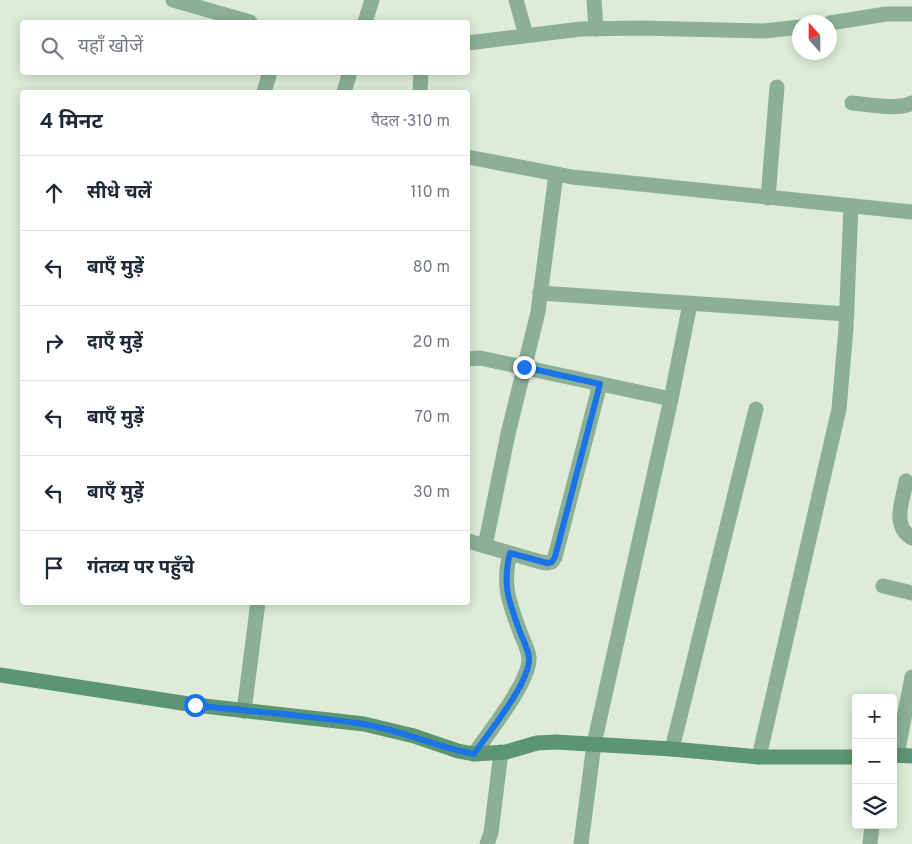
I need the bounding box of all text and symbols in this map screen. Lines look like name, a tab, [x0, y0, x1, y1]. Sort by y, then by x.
north arrow	[792, 15, 837, 60]
search box	[20, 20, 470, 75]
icon: search	[38, 34, 66, 62]
text: यहाँ खोजें	[78, 35, 143, 59]
text: 4 मिनट	[40, 109, 103, 136]
text: पैदल · 310 m	[371, 112, 450, 132]
icon: ahead	[40, 179, 68, 207]
text: सीधे चलें	[87, 181, 152, 205]
text: 110 m	[410, 183, 450, 203]
icon: left	[40, 254, 68, 282]
text: बाएँ मुड़ें	[87, 256, 144, 280]
text: 80 m	[413, 258, 450, 278]
icon: right	[40, 329, 68, 357]
text: दाएँ मुड़ें	[87, 331, 143, 355]
text: 20 m	[413, 333, 450, 353]
route end	[513, 356, 536, 379]
icon: left	[40, 404, 68, 432]
text: बाएँ मुड़ें	[87, 406, 144, 430]
text: 70 m	[415, 408, 450, 428]
icon: left	[40, 479, 68, 507]
text: बाएँ मुड़ें	[87, 481, 144, 505]
text: 30 m	[413, 483, 450, 503]
icon: arrive	[40, 554, 68, 582]
text: गंतव्य पर पहुँचे	[87, 556, 194, 580]
route start	[184, 694, 207, 717]
map controls	[852, 694, 897, 829]
button: +	[852, 694, 897, 739]
button: −	[852, 739, 897, 784]
button: layers	[852, 784, 897, 829]

